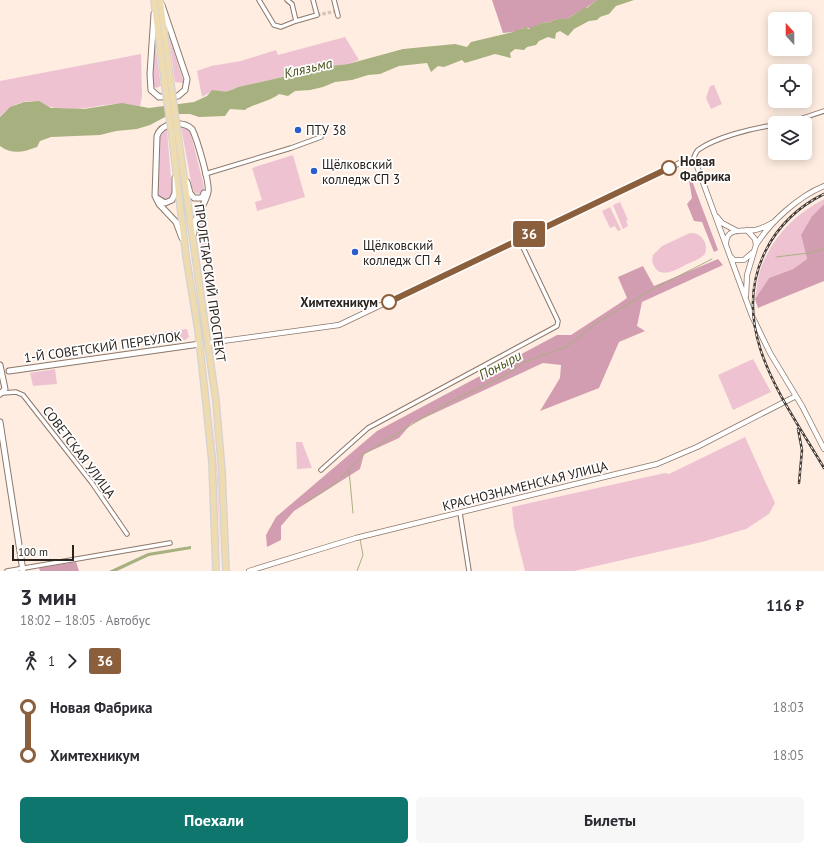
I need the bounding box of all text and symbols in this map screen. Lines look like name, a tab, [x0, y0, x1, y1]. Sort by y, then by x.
north arrow	[768, 12, 812, 56]
map controls	[768, 12, 812, 160]
water label: Клязьма	[282, 54, 334, 82]
button: locate	[768, 64, 812, 108]
button: layers	[768, 116, 812, 160]
place label: ПТУ 38	[306, 122, 346, 139]
marker: ПТУ 38	[293, 125, 303, 135]
place label: Новая Фабрика	[680, 153, 731, 185]
place label: Щёлковский колледж СП 3	[322, 156, 400, 188]
marker: Новая Фабрика	[661, 160, 677, 176]
marker: Щёлковский колледж СП 3	[309, 166, 319, 176]
street label: ПРОЛЕТАРСКИЙ ПРОСПЕКТ	[190, 203, 230, 363]
line badge: 36	[511, 221, 547, 247]
text: 36	[521, 225, 537, 243]
place label: Щёлковский колледж СП 4	[363, 237, 441, 269]
marker: Щёлковский колледж СП 4	[350, 247, 360, 257]
place label: Химтехникум	[300, 294, 378, 311]
marker: Химтехникум	[381, 294, 397, 310]
street label: 1-Й СОВЕТСКИЙ ПЕРЕУЛОК	[23, 327, 183, 367]
water label: Поныри	[475, 346, 525, 384]
street label: СОВЕТСКАЯ УЛИЦА	[39, 403, 119, 502]
street label: КРАСНОЗНАМЕНСКАЯ УЛИЦА	[441, 457, 610, 515]
scale bar	[12, 543, 74, 562]
text: 100 m	[18, 545, 48, 559]
text: 3 мин	[20, 583, 77, 611]
text: 116 ₽	[766, 596, 804, 615]
text: 18:02 – 18:05 · Автобус	[20, 612, 151, 629]
icon: walk	[20, 650, 42, 672]
icon: forward	[61, 650, 83, 672]
text: 36	[97, 652, 113, 670]
text: 1	[48, 653, 55, 670]
text: Новая Фабрика	[50, 698, 153, 717]
text: 18:03	[773, 699, 804, 716]
text: Химтехникум	[50, 746, 140, 765]
text: 18:05	[773, 747, 804, 764]
button: Поехали	[20, 797, 408, 843]
button: Билеты	[416, 797, 804, 843]

